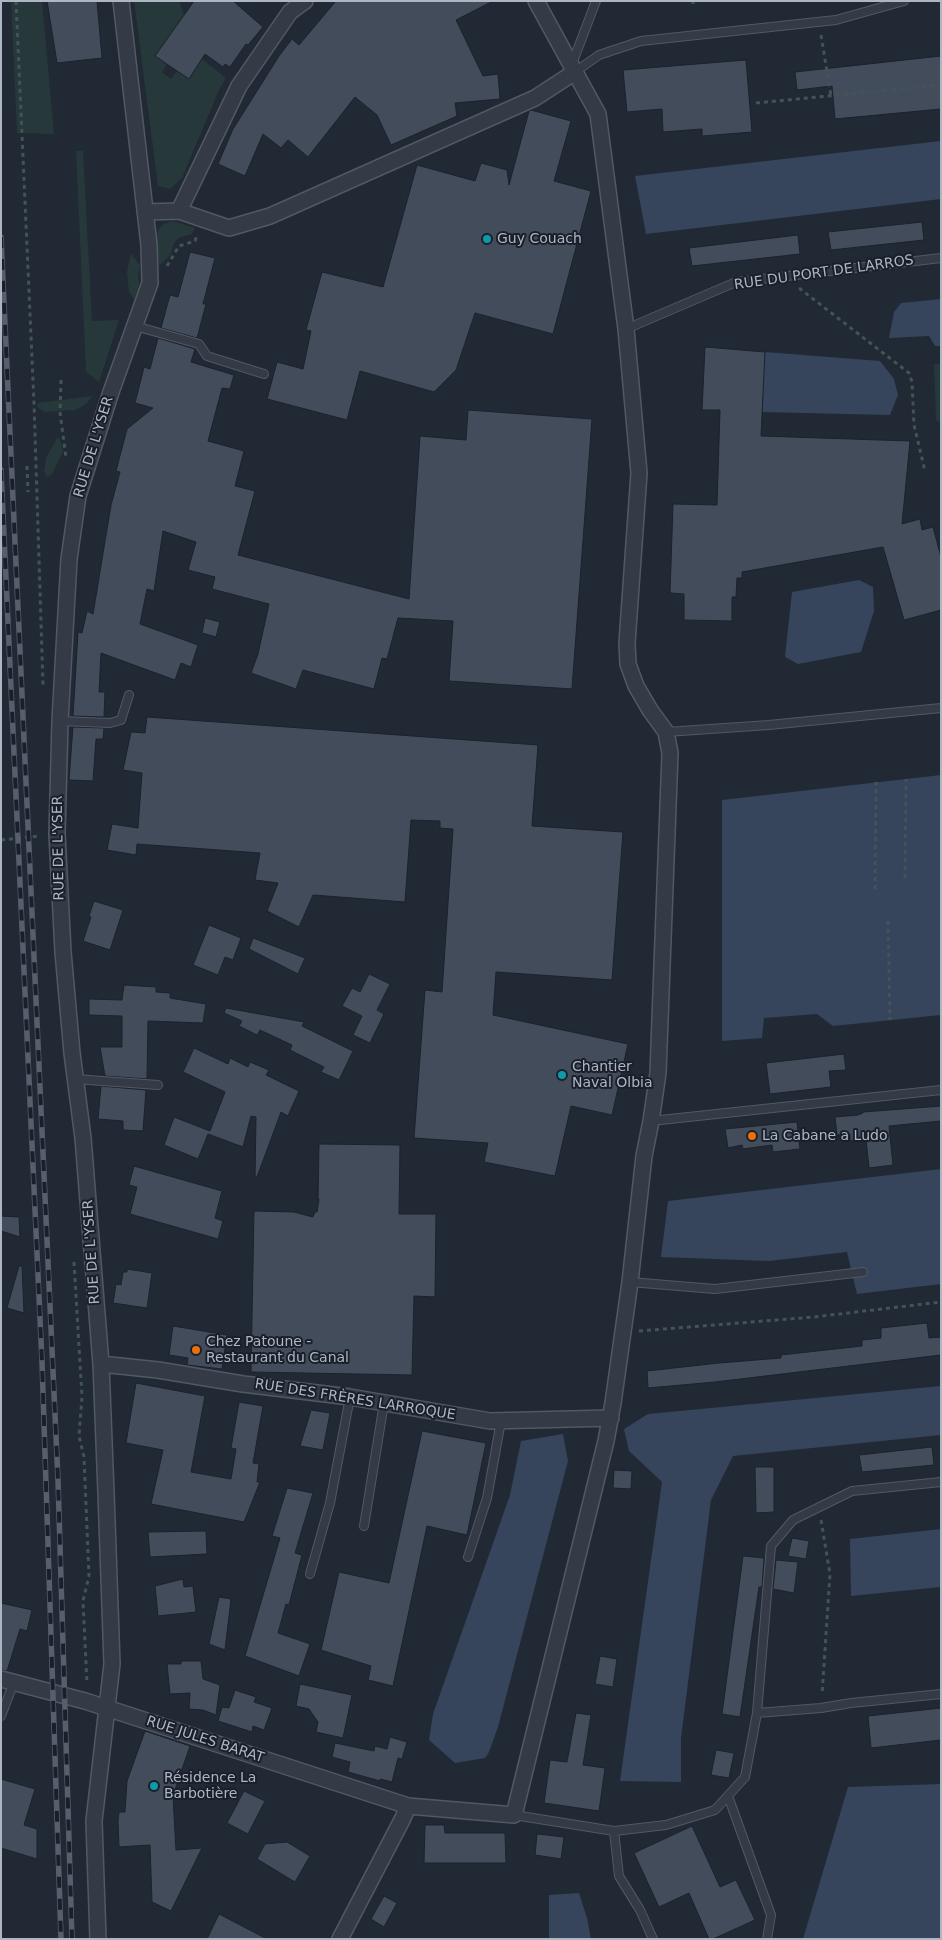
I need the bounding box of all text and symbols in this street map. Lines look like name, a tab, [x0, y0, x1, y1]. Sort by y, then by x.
place label: Guy Couach	[497, 231, 582, 247]
marker: Guy Couach	[481, 233, 493, 245]
street label: RUE DU PORT DE LARROS	[733, 252, 915, 294]
street label: RUE DE L'YSER	[71, 394, 117, 500]
street label: RUE DE L'YSER	[50, 795, 68, 901]
place label: Chantier Naval Olbia	[572, 1059, 653, 1092]
marker: Chantier Naval Olbia	[556, 1069, 568, 1081]
place label: La Cabane a Ludo	[762, 1128, 887, 1144]
marker: La Cabane a Ludo	[746, 1130, 758, 1142]
street label: RUE DE L'YSER	[80, 1199, 104, 1305]
place label: Chez Patoune - Restaurant du Canal	[206, 1334, 349, 1366]
marker: Chez Patoune - Restaurant du Canal	[190, 1344, 202, 1356]
street label: RUE DES FRÈRES LARROQUE	[253, 1376, 457, 1424]
street label: RUE JULES BARAT	[144, 1713, 266, 1767]
place label: Résidence La Barbotière	[164, 1770, 256, 1802]
marker: Résidence La Barbotière	[148, 1780, 160, 1792]

